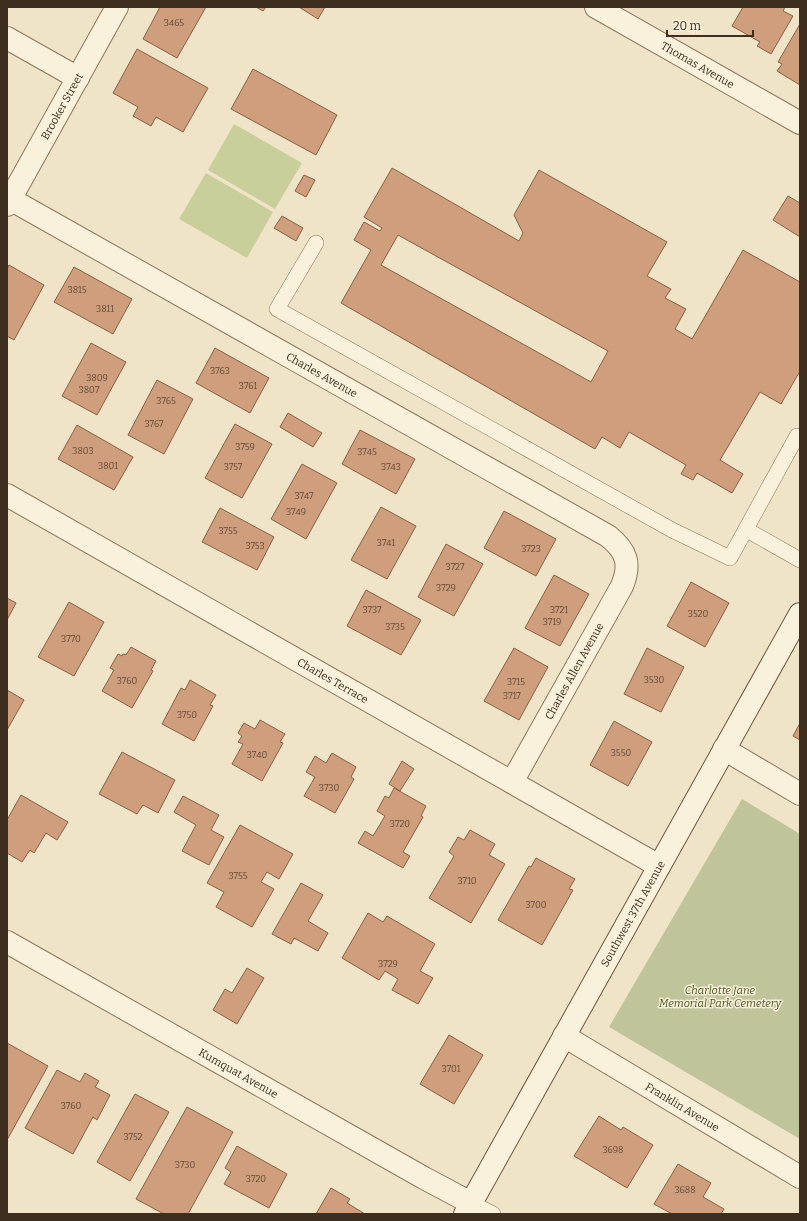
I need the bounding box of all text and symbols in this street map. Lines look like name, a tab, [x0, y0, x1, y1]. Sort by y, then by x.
scale bar	[667, 12, 753, 38]
house number: 3465	[164, 18, 184, 28]
text: 20 m	[673, 19, 702, 33]
street label: Thomas Avenue	[659, 39, 736, 91]
street label: Brooker Street	[39, 71, 86, 142]
house number: 3815	[68, 285, 87, 295]
house number: 3811	[96, 304, 114, 314]
street label: Charles Avenue	[284, 350, 360, 400]
house number: 3763	[210, 366, 230, 376]
house number: 3809	[86, 373, 108, 383]
house number: 3761	[239, 381, 258, 391]
house number: 3807	[79, 385, 100, 395]
house number: 3765	[156, 396, 176, 406]
house number: 3767	[144, 419, 164, 429]
house number: 3759	[235, 442, 255, 452]
house number: 3803	[72, 446, 94, 456]
house number: 3745	[357, 447, 377, 457]
house number: 3801	[98, 461, 118, 471]
house number: 3757	[224, 462, 243, 472]
house number: 3743	[381, 462, 401, 472]
house number: 3747	[294, 491, 314, 501]
house number: 3749	[286, 507, 306, 517]
house number: 3755	[218, 526, 238, 536]
house number: 3741	[377, 538, 396, 548]
house number: 3753	[245, 541, 265, 551]
house number: 3723	[521, 544, 541, 554]
house number: 3727	[446, 562, 465, 572]
house number: 3729	[436, 583, 456, 593]
house number: 3737	[362, 605, 382, 615]
house number: 3721	[550, 605, 568, 615]
house number: 3520	[688, 609, 708, 619]
house number: 3719	[543, 617, 561, 627]
street label: Charles Allen Avenue	[542, 621, 606, 722]
house number: 3735	[385, 622, 405, 632]
house number: 3770	[61, 634, 81, 644]
street label: Charles Terrace	[295, 656, 371, 706]
house number: 3530	[644, 675, 665, 685]
house number: 3760	[117, 676, 138, 686]
house number: 3715	[507, 677, 525, 687]
house number: 3717	[503, 691, 521, 701]
house number: 3750	[177, 710, 197, 720]
house number: 3550	[611, 748, 631, 758]
house number: 3740	[247, 750, 268, 760]
house number: 3730	[319, 783, 339, 793]
house number: 3720	[390, 819, 410, 829]
street label: Southwest 37th Avenue	[598, 858, 668, 969]
house number: 3755	[228, 871, 248, 881]
house number: 3710	[457, 876, 477, 886]
house number: 3700	[525, 900, 547, 910]
house number: 3729	[378, 959, 398, 969]
park label: Charlotte Jane Memorial Park Cemetery	[659, 984, 782, 1010]
street label: Kumquat Avenue	[196, 1046, 280, 1101]
house number: 3701	[442, 1064, 461, 1074]
street label: Franklin Avenue	[643, 1080, 722, 1134]
house number: 3760	[61, 1101, 82, 1111]
house number: 3752	[123, 1132, 143, 1142]
house number: 3698	[602, 1145, 624, 1155]
house number: 3730	[175, 1160, 195, 1170]
house number: 3720	[246, 1174, 266, 1184]
house number: 3688	[674, 1185, 696, 1195]

